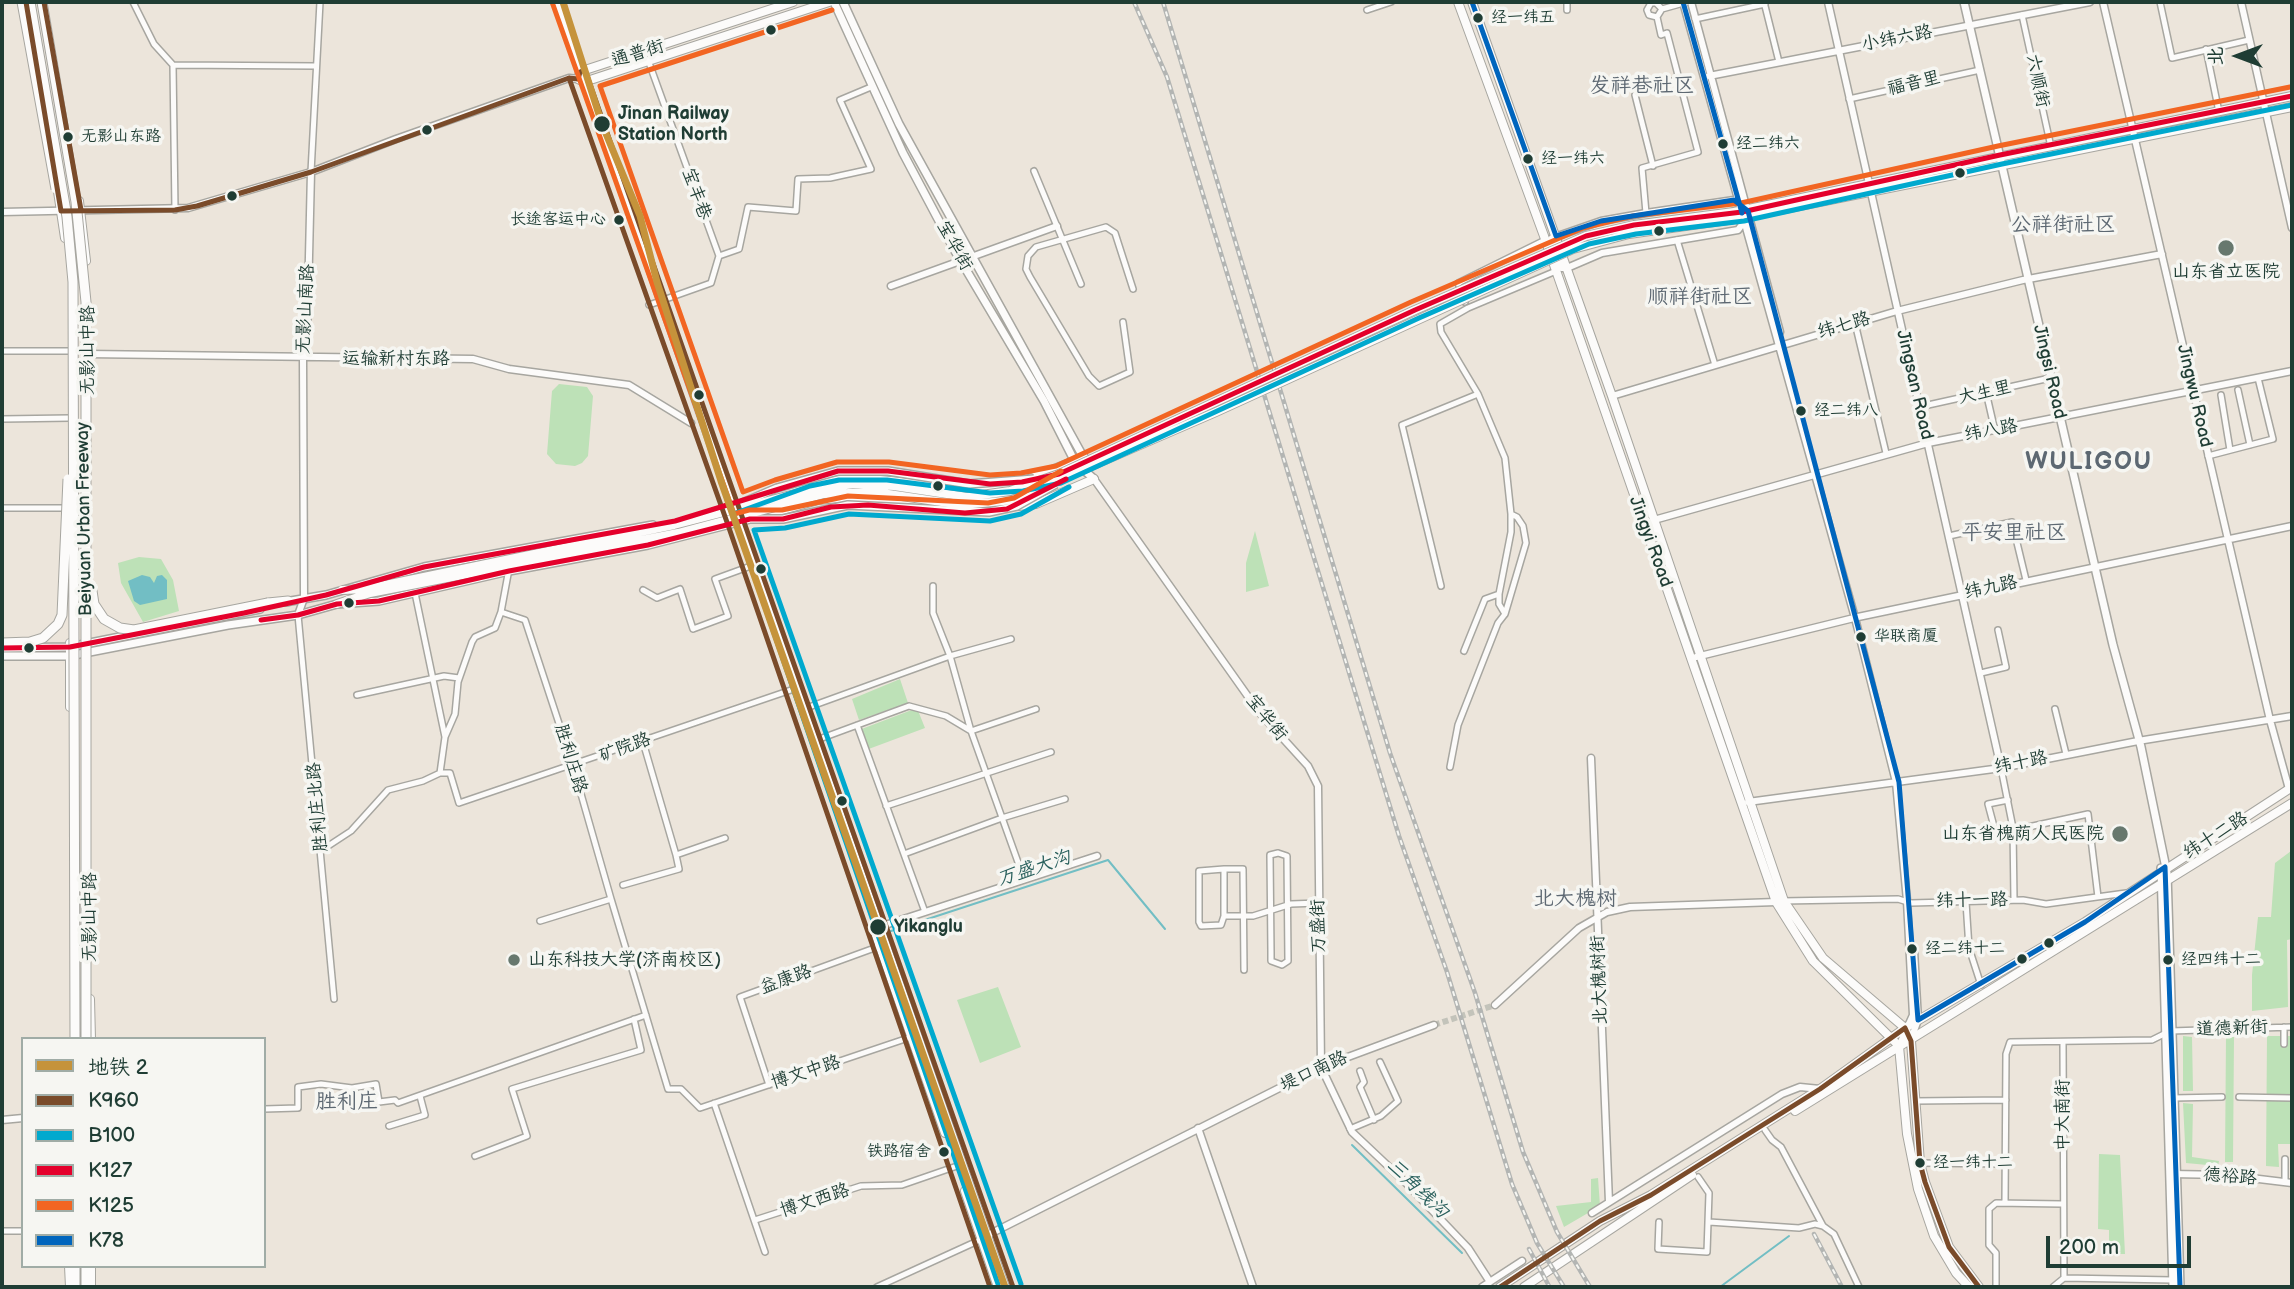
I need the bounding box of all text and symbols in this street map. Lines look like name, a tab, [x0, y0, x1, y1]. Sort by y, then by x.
place label: 经一纬五	[1491, 8, 1555, 28]
marker: 经一纬五	[1471, 11, 1485, 25]
north arrow	[2203, 21, 2273, 91]
street label: 小纬六路	[1860, 22, 1934, 56]
unlabelled marker	[764, 23, 778, 37]
street label: 通普街	[609, 36, 667, 72]
text: 北	[2205, 47, 2228, 66]
street label: 六顺街	[2021, 52, 2053, 110]
street label: 福音里	[1885, 67, 1943, 101]
district label: 发祥巷社区	[1590, 74, 1694, 100]
place label: Jinan Railway Station North	[618, 103, 729, 146]
marker: Jinan Railway Station North	[592, 114, 612, 134]
unlabelled marker	[420, 123, 434, 137]
place label: 无影山东路	[81, 127, 161, 147]
marker: 无影山东路	[61, 130, 75, 144]
place label: 经二纬六	[1736, 134, 1800, 154]
marker: 经二纬六	[1716, 137, 1730, 151]
place label: 经一纬六	[1541, 149, 1605, 169]
marker: 经一纬六	[1521, 152, 1535, 166]
street label: 宝丰巷	[677, 165, 715, 223]
unlabelled marker	[1953, 166, 1967, 180]
unlabelled marker	[225, 189, 239, 203]
place label: 长途客运中心	[510, 210, 606, 230]
marker: 长途客运中心	[612, 213, 626, 227]
district label: 公祥街社区	[2011, 213, 2115, 239]
street label: 宝华街	[931, 217, 977, 275]
unlabelled marker	[1652, 224, 1666, 238]
marker: 山东省立医院	[2216, 238, 2236, 258]
place label: 山东省立医院	[2172, 261, 2280, 283]
street label: 无影山南路	[293, 263, 319, 355]
district label: 顺祥街社区	[1648, 285, 1752, 311]
street label: 无影山中路	[77, 305, 99, 395]
street label: 纬七路	[1815, 308, 1873, 344]
street label: Jingsi Road	[2028, 323, 2070, 421]
street label: Jingsan Road	[1891, 328, 1937, 442]
street label: Jingwu Road	[2172, 342, 2216, 450]
street label: 运输新村东路	[342, 348, 450, 370]
street label: 大生里	[1956, 377, 2014, 409]
unlabelled marker	[692, 388, 706, 402]
place label: 经二纬八	[1814, 401, 1878, 421]
marker: 经二纬八	[1794, 404, 1808, 418]
street label: 纬八路	[1963, 416, 2019, 446]
street label: Beiyuan Urban Freeway	[73, 422, 97, 616]
district label: WULIGOU	[2026, 449, 2152, 477]
unlabelled marker	[931, 479, 945, 493]
street label: Jingyi Road	[1624, 494, 1676, 590]
district label: 平安里社区	[1962, 521, 2066, 547]
unlabelled marker	[754, 562, 768, 576]
street label: 纬九路	[1962, 572, 2020, 604]
unlabelled marker	[342, 596, 356, 610]
place label: 华联商厦	[1874, 627, 1938, 647]
marker: 华联商厦	[1854, 630, 1868, 644]
unlabelled marker	[22, 641, 36, 655]
street label: 宝华街	[1241, 690, 1291, 746]
street label: 胜利庄路	[549, 721, 591, 797]
street label: 矿院路	[596, 729, 654, 767]
street label: 纬十路	[1992, 747, 2050, 779]
street label: 胜利庄北路	[303, 761, 333, 853]
unlabelled marker	[835, 794, 849, 808]
street label: 纬十二路	[2180, 808, 2252, 864]
place label: 山东省槐荫人民医院	[1942, 823, 2104, 845]
marker: 山东省槐荫人民医院	[2110, 824, 2130, 844]
water label: 万盛大沟	[994, 846, 1074, 892]
street label: 无影山中路	[79, 872, 101, 962]
district label: 北大槐树	[1533, 887, 1617, 913]
street label: 纬十一路	[1936, 890, 2008, 912]
street label: 万盛街	[1308, 899, 1330, 953]
place label: Yikanglu	[894, 916, 963, 938]
marker: Yikanglu	[868, 917, 888, 937]
street label: 北大槐树街	[1588, 935, 1612, 1025]
unlabelled marker	[2042, 936, 2056, 950]
place label: 经二纬十二	[1925, 939, 2005, 959]
marker: 经二纬十二	[1905, 942, 1919, 956]
place label: 山东科技大学(济南校区)	[528, 949, 721, 971]
place label: 经四纬十二	[2181, 950, 2261, 970]
marker: 山东科技大学(济南校区)	[506, 952, 522, 968]
unlabelled marker	[2015, 952, 2029, 966]
marker: 经四纬十二	[2161, 953, 2175, 967]
street label: 益康路	[757, 961, 815, 999]
street label: 道德新街	[2196, 1017, 2268, 1041]
legend	[21, 1037, 266, 1268]
street label: 堤口南路	[1277, 1047, 1351, 1097]
street label: 博文中路	[768, 1052, 844, 1094]
text: 地铁 2	[88, 1055, 148, 1080]
street label: 中大南街	[2052, 1079, 2074, 1151]
text: K960	[88, 1088, 139, 1113]
district label: 胜利庄	[316, 1090, 378, 1116]
text: B100	[88, 1123, 135, 1148]
place label: 铁路宿舍	[867, 1142, 931, 1162]
marker: 铁路宿舍	[937, 1145, 951, 1159]
place label: 经一纬十二	[1933, 1153, 2013, 1173]
water label: 三角线沟	[1382, 1154, 1452, 1224]
marker: 经一纬十二	[1913, 1156, 1927, 1170]
text: K127	[88, 1158, 132, 1183]
street label: 德裕路	[2202, 1164, 2258, 1190]
street label: 博文西路	[777, 1180, 853, 1222]
text: K125	[88, 1193, 134, 1218]
scale bar	[2049, 1222, 2194, 1266]
text: K78	[88, 1228, 124, 1253]
text: 200 m	[2059, 1235, 2119, 1260]

